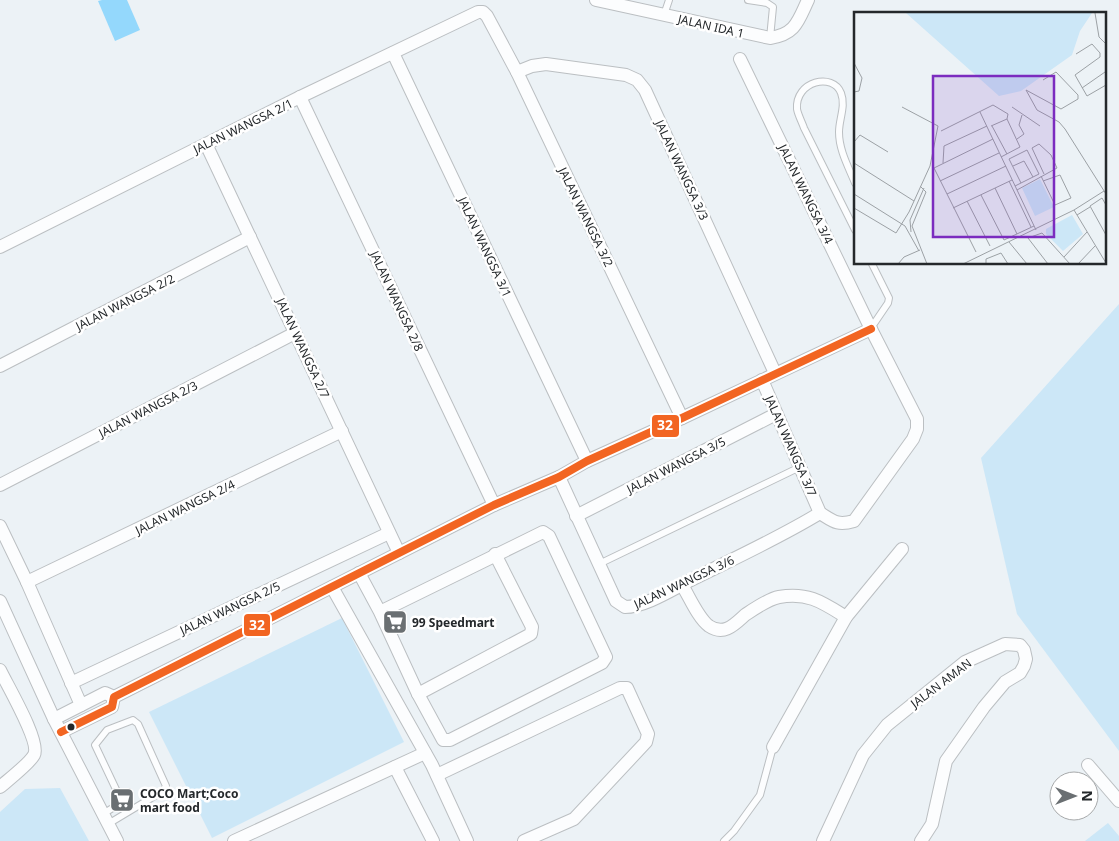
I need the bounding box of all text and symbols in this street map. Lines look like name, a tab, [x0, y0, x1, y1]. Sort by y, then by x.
street label: JALAN IDA 1	[675, 10, 746, 42]
inset map	[854, 12, 1106, 265]
street label: JALAN WANGSA 2/1	[189, 94, 296, 158]
street label: JALAN WANGSA 3/3	[651, 116, 713, 223]
street label: JALAN WANGSA 3/4	[774, 140, 838, 247]
street label: JALAN WANGSA 3/2	[554, 163, 618, 270]
street label: JALAN WANGSA 3/1	[454, 193, 516, 300]
street label: JALAN WANGSA 2/8	[366, 247, 428, 354]
street label: JALAN WANGSA 2/2	[72, 270, 177, 335]
street label: JALAN WANGSA 2/7	[272, 294, 334, 401]
street label: JALAN WANGSA 2/3	[95, 377, 200, 442]
street label: JALAN WANGSA 3/7	[761, 392, 821, 499]
line badge: 32	[651, 414, 680, 438]
text: 32	[657, 415, 673, 434]
street label: JALAN WANGSA 3/5	[623, 433, 728, 498]
street label: JALAN WANGSA 2/4	[131, 475, 238, 539]
street label: JALAN WANGSA 3/6	[630, 551, 737, 613]
street label: JALAN WANGSA 2/5	[176, 577, 283, 639]
supermarket icon: 99 Speedmart	[382, 609, 408, 635]
line badge: 32	[243, 613, 271, 637]
place label: 99 Speedmart	[412, 614, 494, 631]
text: 32	[249, 615, 265, 634]
street label: JALAN AMAN	[906, 654, 975, 712]
unlabelled marker	[66, 722, 76, 732]
north arrow	[1049, 771, 1099, 821]
place label: COCO Mart;Coco mart food	[140, 785, 238, 816]
supermarket icon: COCO Mart;Coco mart food	[109, 787, 135, 813]
text: N	[1078, 790, 1097, 802]

